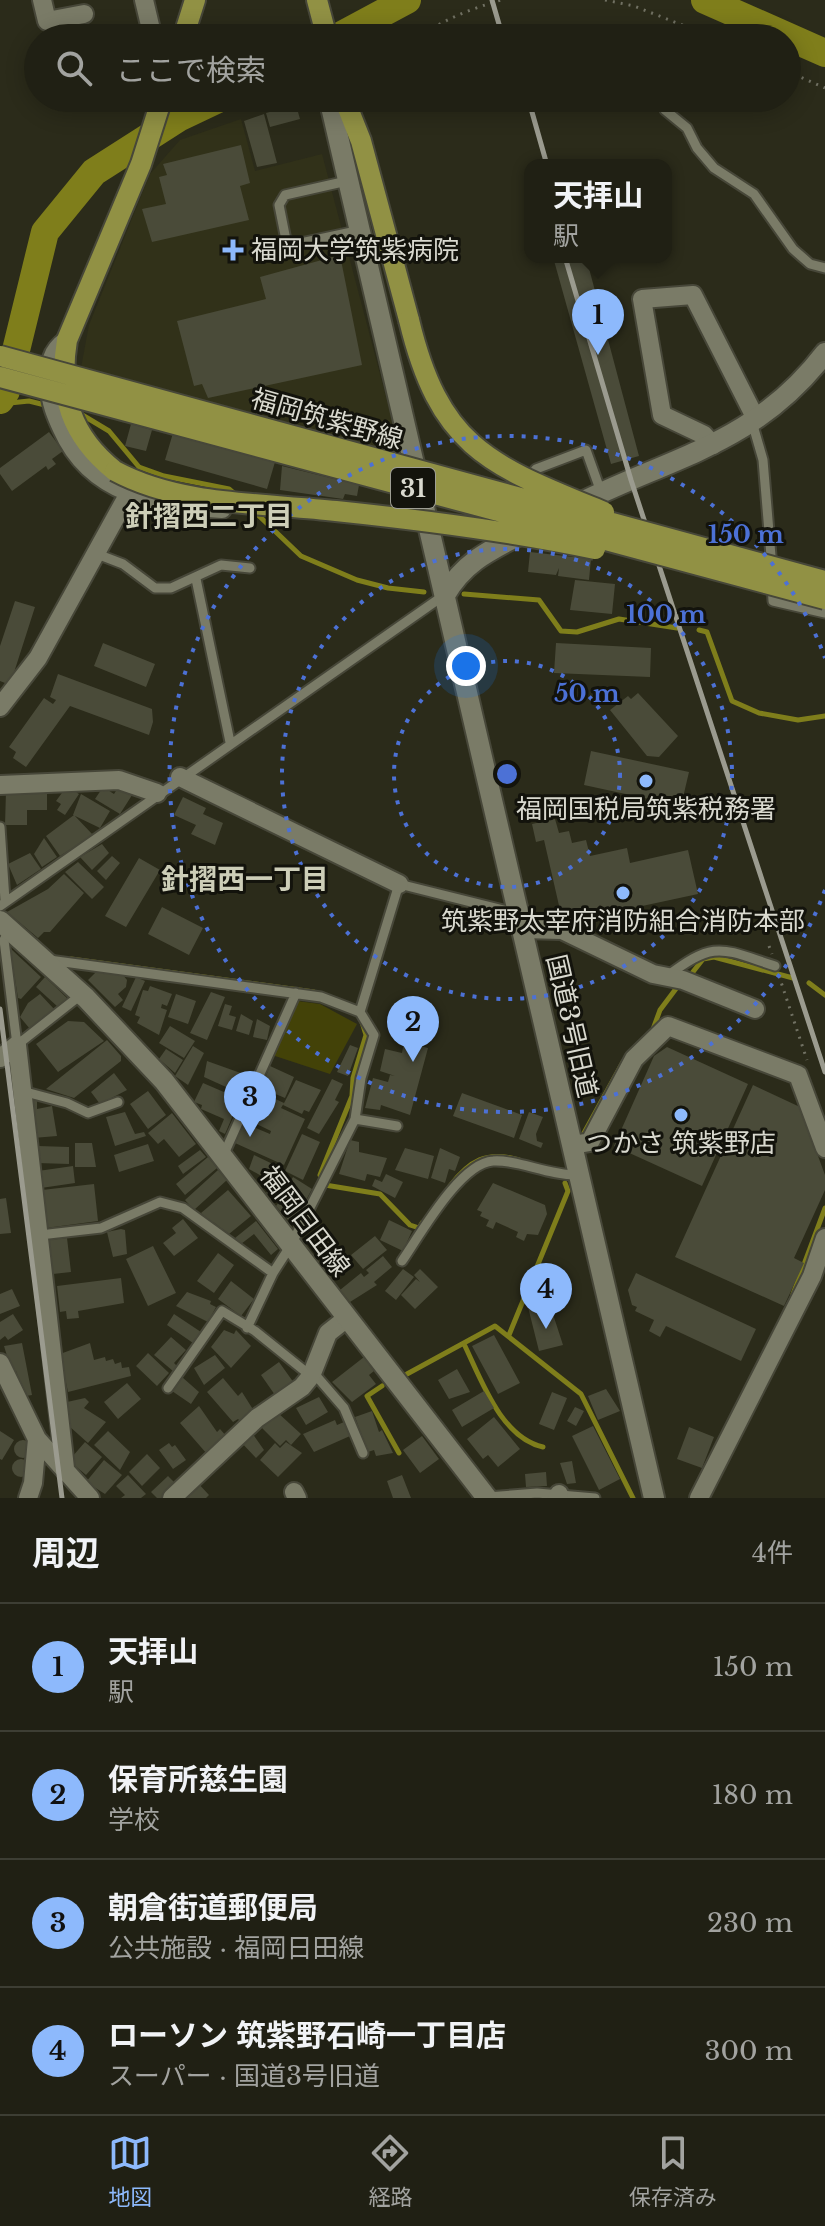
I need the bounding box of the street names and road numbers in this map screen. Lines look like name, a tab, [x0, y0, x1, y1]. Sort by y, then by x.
street label: 福岡筑紫野線	[248, 382, 406, 456]
road number: 31	[391, 468, 435, 508]
street label: 国道3号旧道	[540, 951, 604, 1101]
street label: 福岡日田線	[253, 1159, 357, 1283]

